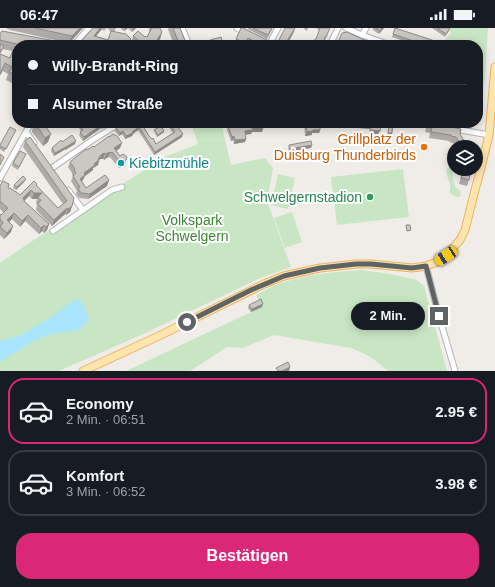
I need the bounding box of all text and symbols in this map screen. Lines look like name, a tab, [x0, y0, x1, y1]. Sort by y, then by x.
text: 06:47	[20, 6, 58, 23]
text: Willy-Brandt-Ring	[52, 57, 179, 74]
text: Alsumer Straße	[52, 95, 163, 112]
place label: Grillplatz der Duisburg Thunderbirds	[274, 131, 416, 163]
map controls	[447, 140, 483, 176]
button: layers	[447, 140, 483, 176]
marker: Grillplatz der Duisburg Thunderbirds	[419, 142, 429, 152]
place label: Kiebitzmühle	[129, 155, 209, 171]
marker: Kiebitzmühle	[116, 158, 126, 168]
place label: Schwelgernstadion	[244, 189, 362, 205]
marker: Schwelgernstadion	[365, 192, 375, 202]
park label: Volkspark Schwelgern	[155, 212, 229, 244]
car	[433, 244, 459, 268]
callout: 2 Min.	[351, 302, 425, 330]
route end	[430, 307, 448, 325]
text: 2 Min.	[370, 308, 406, 323]
route start	[178, 313, 196, 331]
icon: car	[18, 393, 54, 429]
text: Economy	[66, 395, 134, 412]
text: 2.95 €	[435, 403, 477, 420]
text: 2 Min. · 06:51	[66, 412, 146, 427]
icon: car	[18, 465, 54, 501]
text: Komfort	[66, 467, 124, 484]
text: 3.98 €	[435, 475, 477, 492]
text: 3 Min. · 06:52	[66, 484, 146, 499]
button: Bestätigen	[16, 533, 479, 579]

